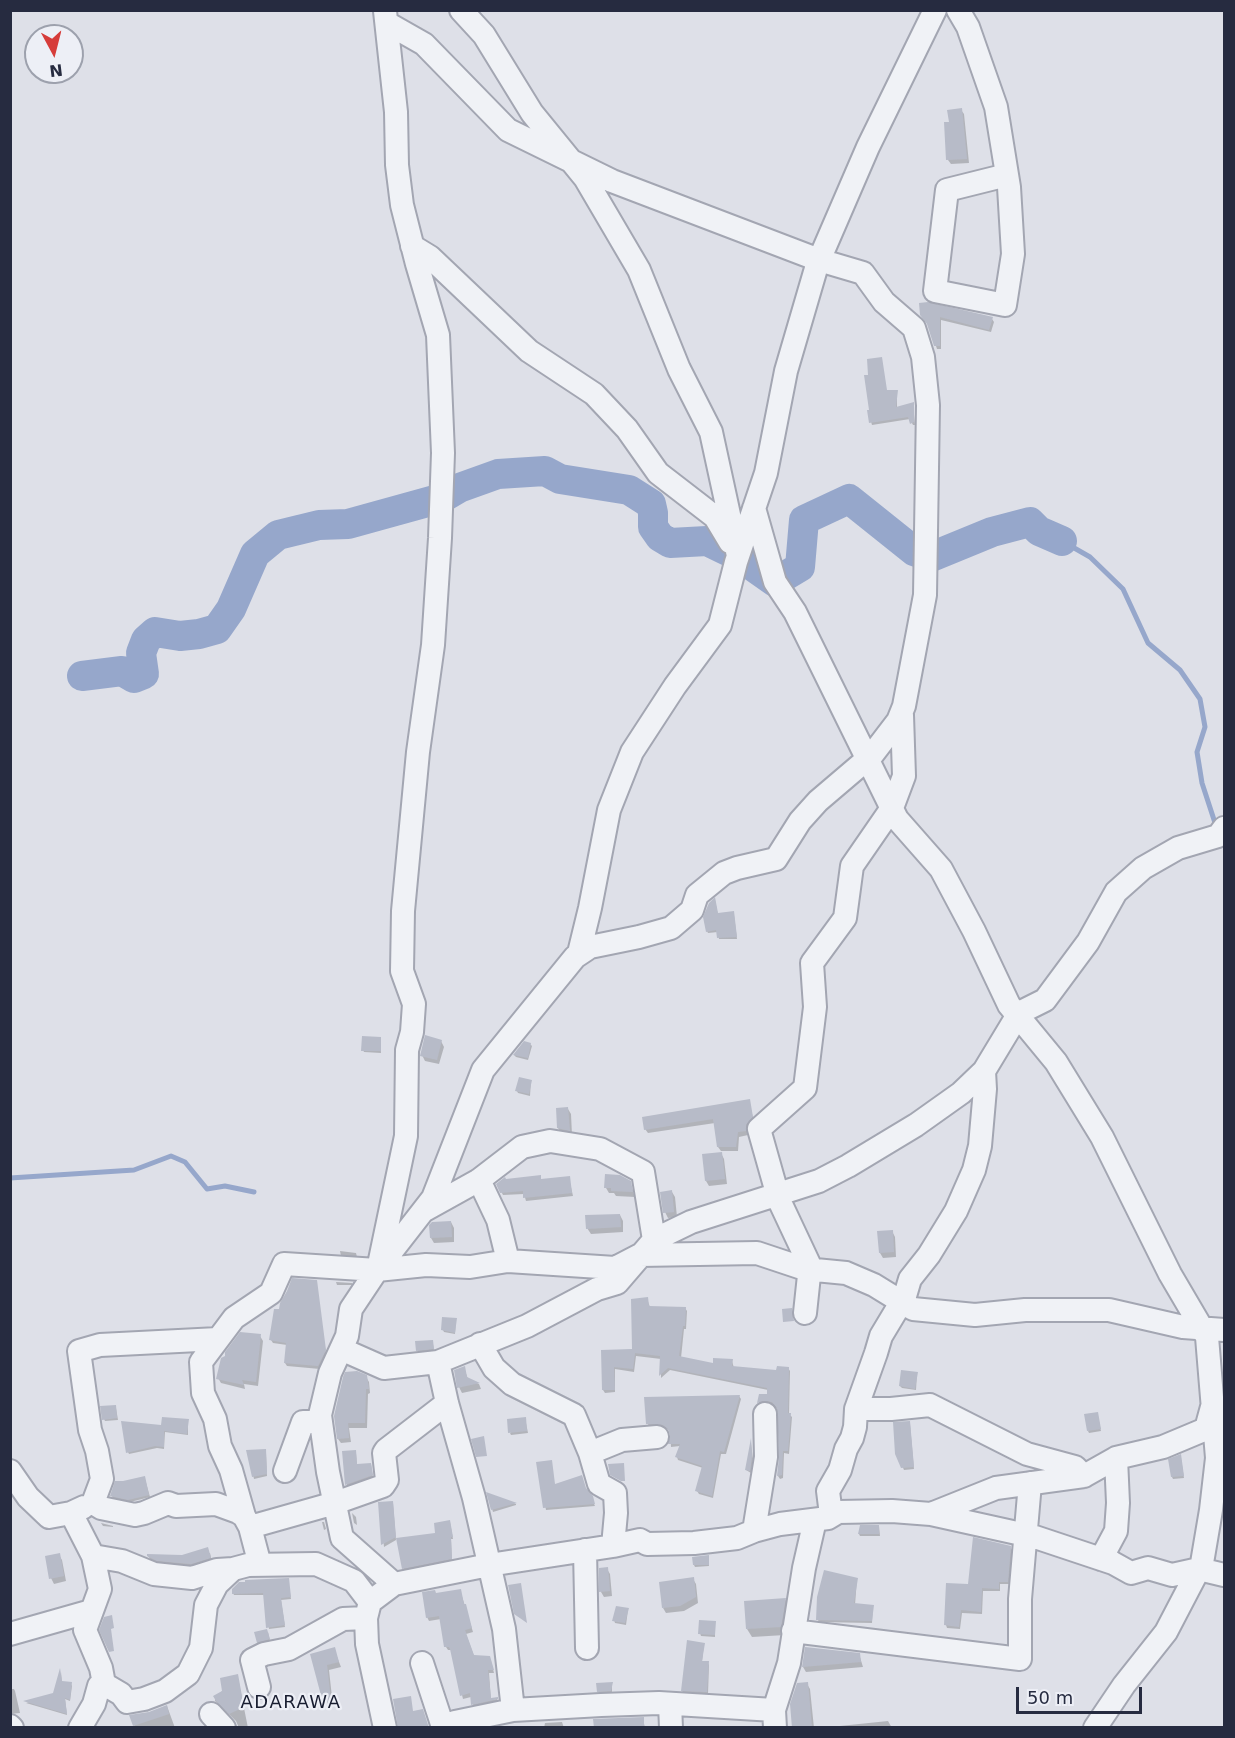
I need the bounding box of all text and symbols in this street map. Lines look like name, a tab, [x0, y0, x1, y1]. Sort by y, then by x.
north arrow	[24, 24, 84, 84]
text: N	[48, 60, 64, 81]
scale bar	[1019, 1675, 1145, 1713]
text: 50 m	[1027, 1687, 1073, 1708]
district label: ADARAWA	[241, 1692, 341, 1714]

